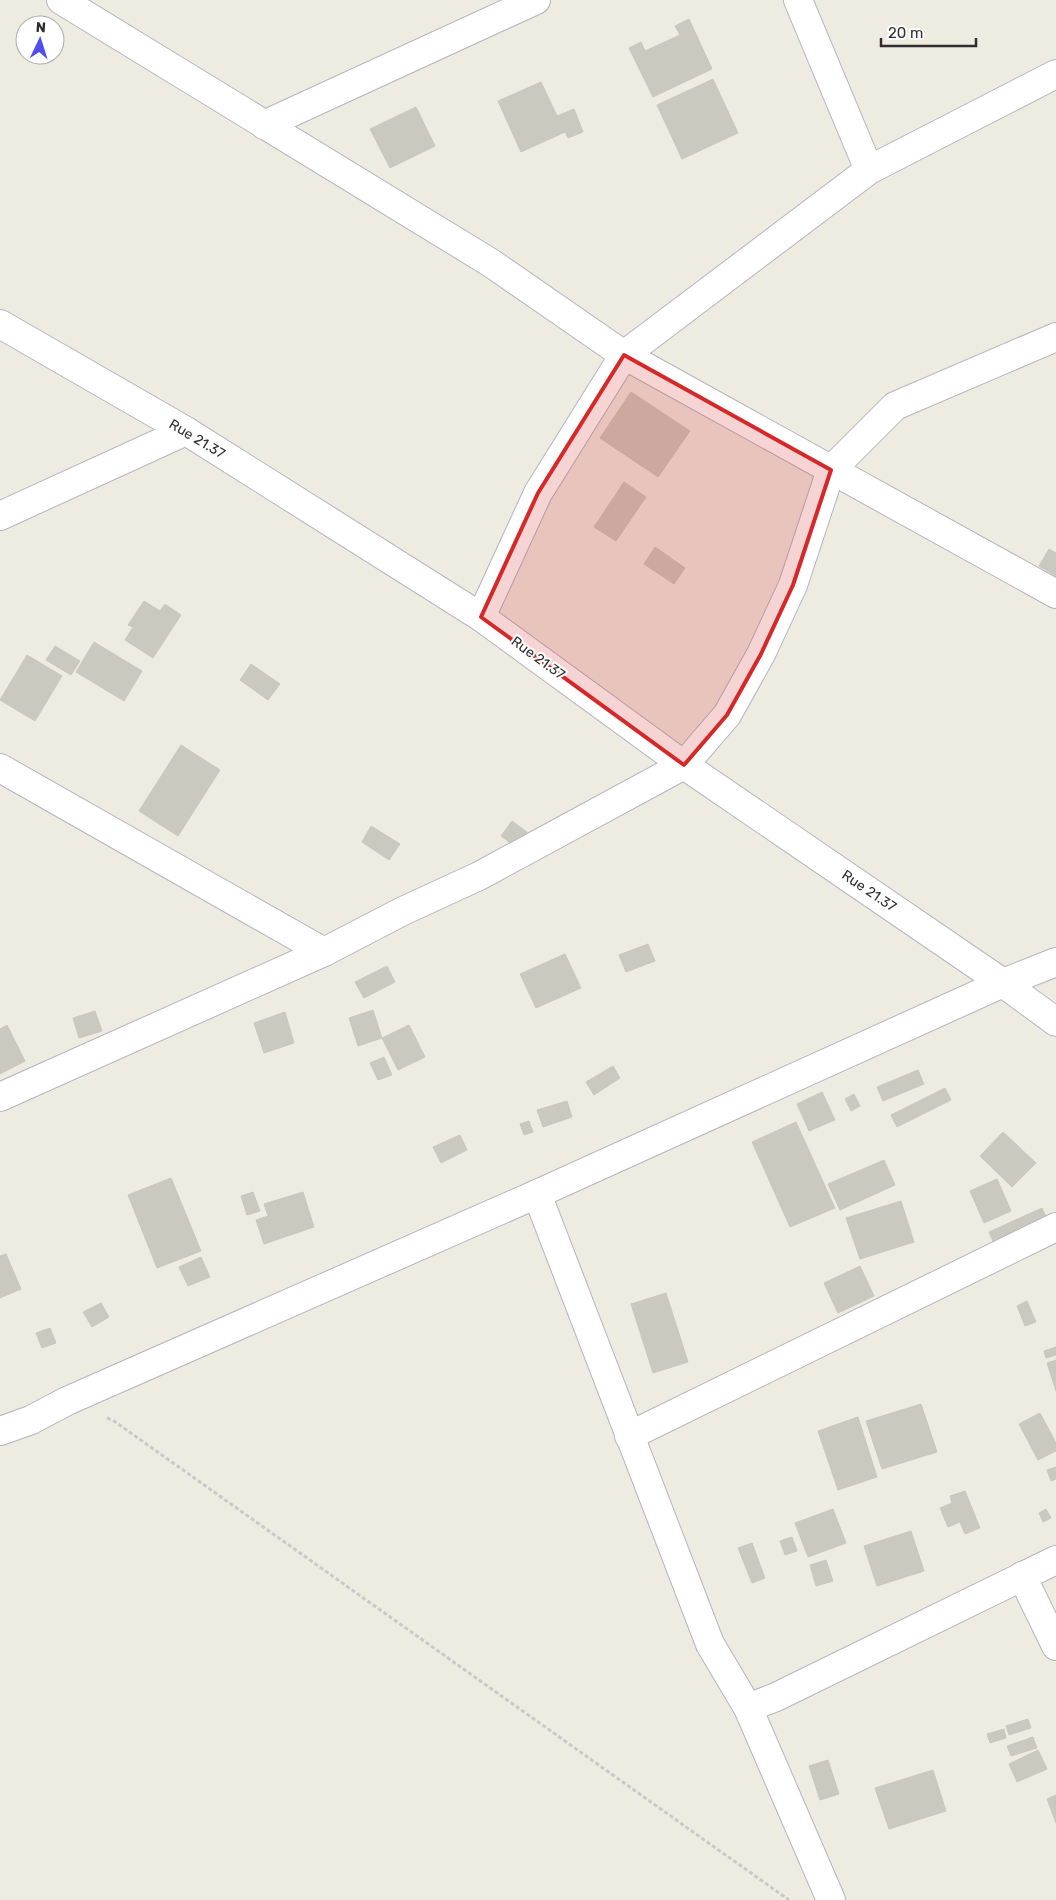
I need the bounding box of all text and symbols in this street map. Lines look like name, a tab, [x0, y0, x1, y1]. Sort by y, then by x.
north arrow	[15, 15, 65, 65]
scale bar	[881, 15, 976, 47]
text: N	[35, 19, 46, 36]
text: 20 m	[888, 24, 923, 42]
street label: Rue 21.37	[166, 416, 228, 462]
street label: Rue 21.37	[508, 633, 568, 683]
street label: Rue 21.37	[838, 867, 900, 915]

